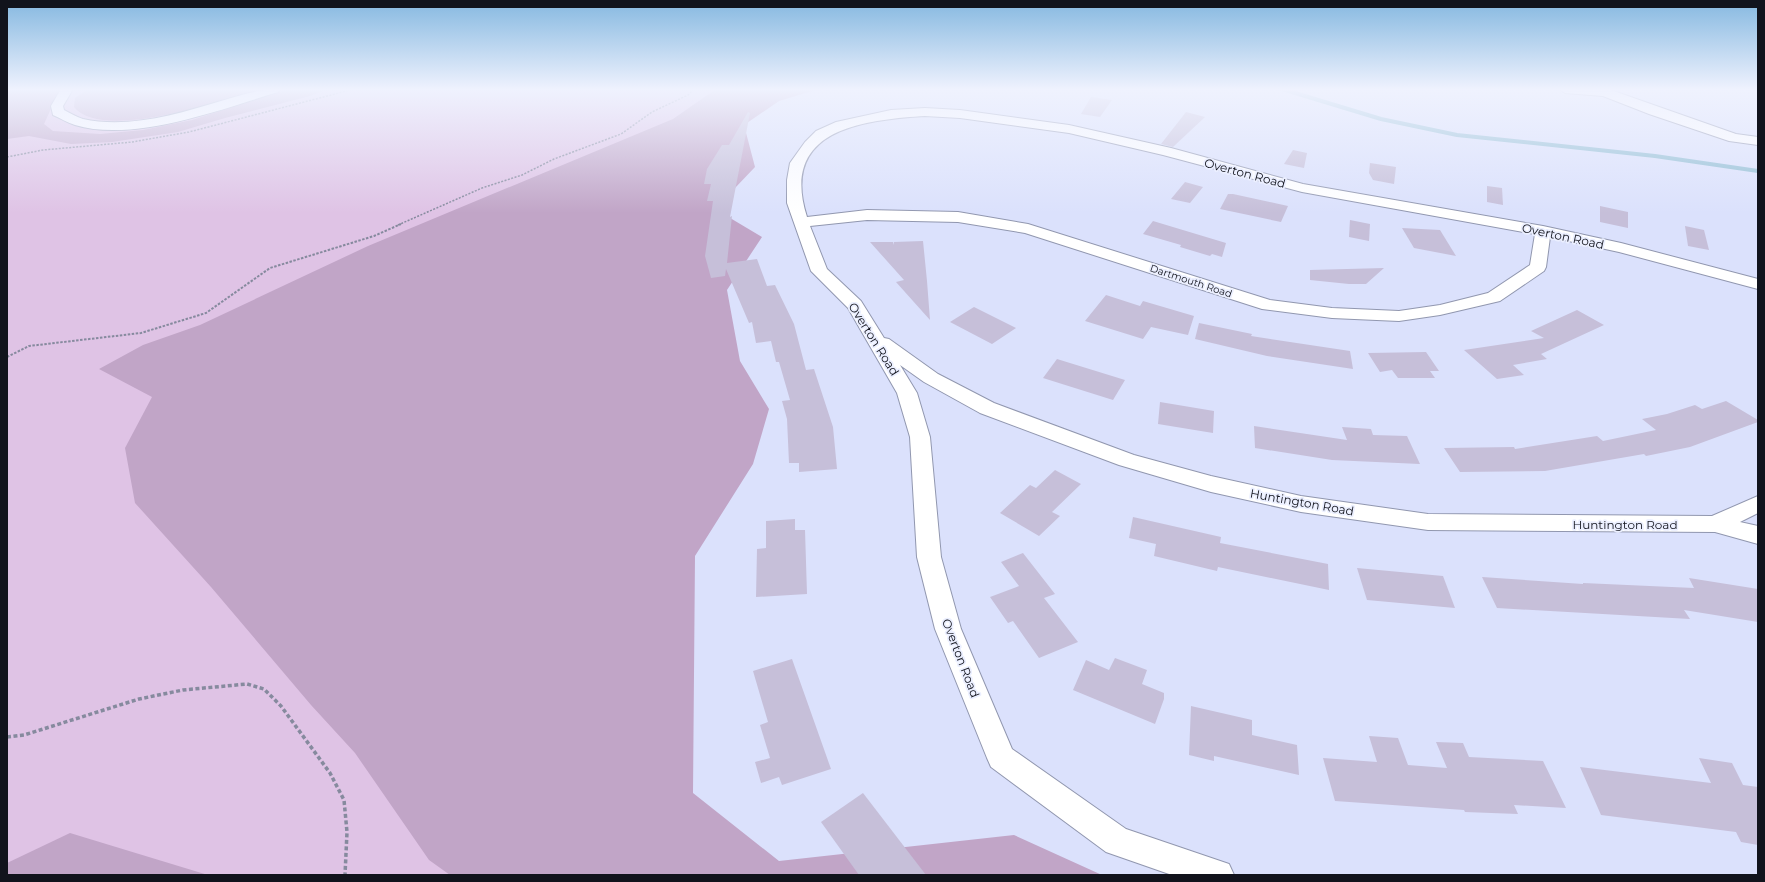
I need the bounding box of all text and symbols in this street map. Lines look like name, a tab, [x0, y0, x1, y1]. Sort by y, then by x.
street label: Overton Road	[1203, 155, 1287, 191]
street label: Overton Road	[1521, 220, 1605, 252]
street label: Dartmouth Road	[1148, 262, 1234, 300]
street label: Overton Road	[846, 300, 902, 378]
street label: Huntington Road	[1249, 485, 1355, 519]
street label: Huntington Road	[1572, 517, 1678, 532]
street label: Overton Road	[939, 616, 983, 700]

